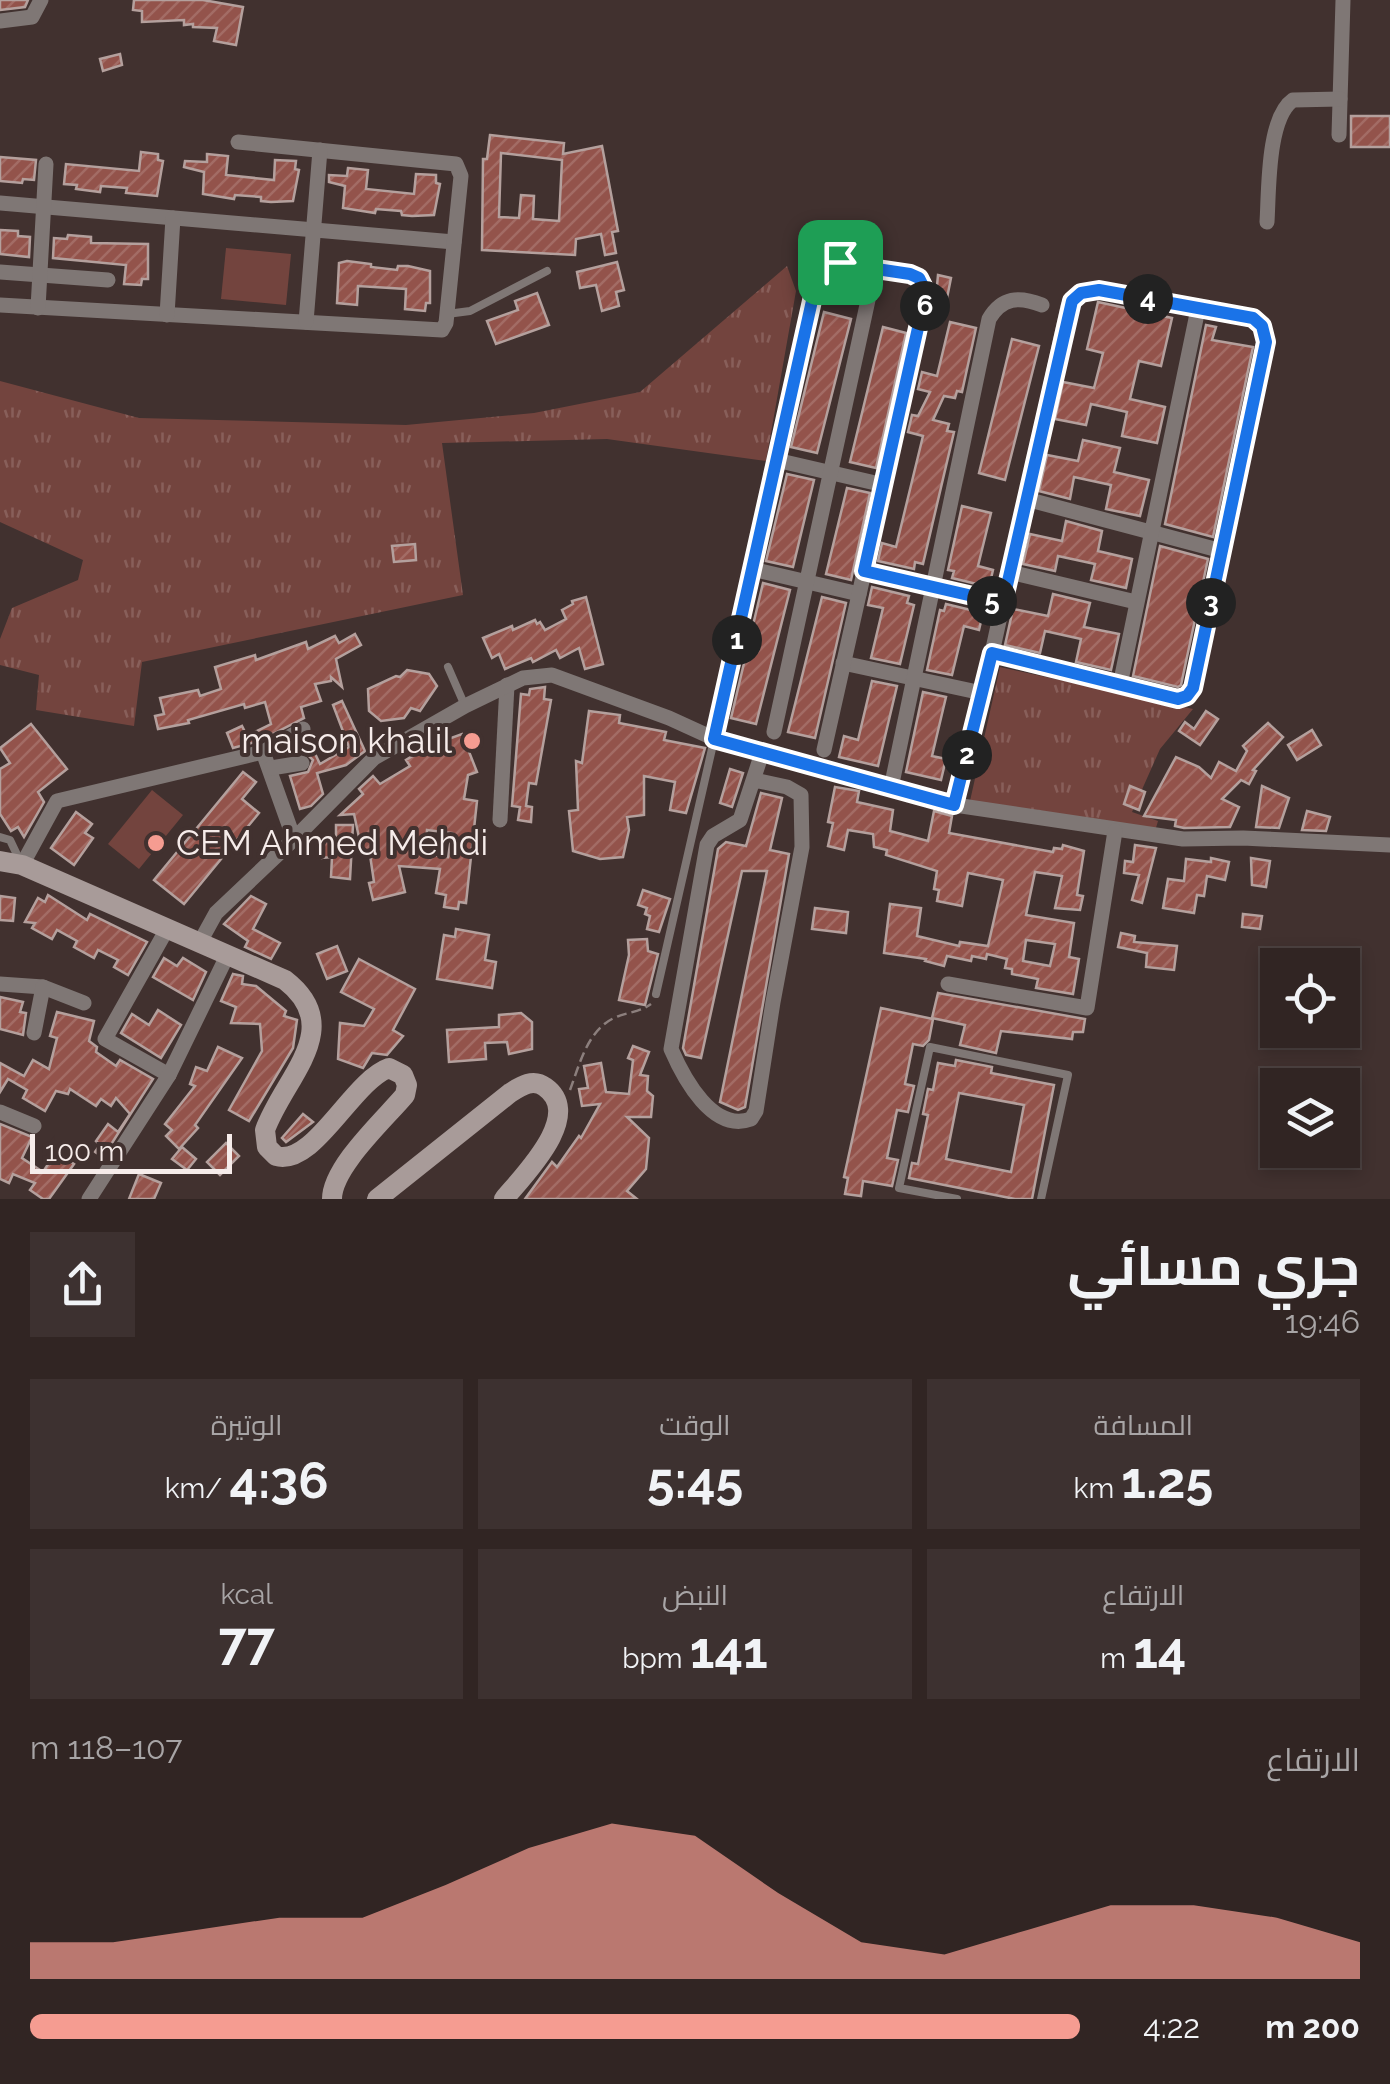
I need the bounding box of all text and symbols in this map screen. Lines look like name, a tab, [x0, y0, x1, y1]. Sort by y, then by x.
pin	[798, 220, 883, 305]
icon: arrive	[813, 235, 868, 290]
pin: 4	[1123, 274, 1173, 324]
pin: 6	[900, 281, 950, 331]
text: 4	[1140, 282, 1156, 315]
text: 6	[917, 289, 934, 322]
pin: 5	[967, 576, 1017, 626]
pin: 3	[1186, 578, 1236, 628]
text: 5	[984, 584, 1000, 617]
text: 3	[1203, 586, 1219, 619]
pin: 1	[712, 615, 762, 665]
text: 1	[730, 623, 744, 656]
place label: maison khalil	[241, 720, 452, 761]
marker: maison khalil	[461, 730, 483, 752]
pin: 2	[942, 730, 992, 780]
text: 2	[959, 738, 975, 771]
place label: CEM Ahmed Mehdi	[176, 822, 488, 863]
marker: CEM Ahmed Mehdi	[145, 832, 167, 854]
map controls	[1260, 948, 1360, 1168]
button: locate	[1260, 948, 1360, 1048]
button: layers	[1260, 1068, 1360, 1168]
scale bar	[30, 1129, 232, 1174]
text: 100 m	[45, 1135, 124, 1168]
button: share	[30, 1232, 135, 1337]
text: جري مسائي	[1068, 1233, 1360, 1298]
text: 19:46	[1285, 1303, 1360, 1340]
text: الوتيرة	[211, 1409, 283, 1442]
text: الوقت	[659, 1409, 731, 1442]
text: المسافة	[1094, 1409, 1193, 1442]
text: 4:36	[229, 1451, 329, 1510]
text: 5:45	[647, 1451, 743, 1510]
text: 1.25	[1121, 1451, 1213, 1510]
text: /km	[165, 1472, 229, 1505]
text: km	[1074, 1472, 1121, 1505]
text: kcal	[221, 1578, 273, 1611]
text: النبض	[662, 1579, 728, 1612]
text: الارتفاع	[1102, 1579, 1184, 1612]
text: 77	[218, 1611, 275, 1670]
text: 141	[690, 1621, 768, 1680]
text: 14	[1133, 1621, 1186, 1680]
text: bpm	[622, 1642, 690, 1675]
text: m	[1100, 1642, 1133, 1675]
text: 107–118 m	[30, 1729, 182, 1766]
text: الارتفاع	[1266, 1741, 1360, 1778]
text: 4:22	[1143, 2008, 1200, 2045]
text: 200 m	[1265, 2008, 1360, 2045]

